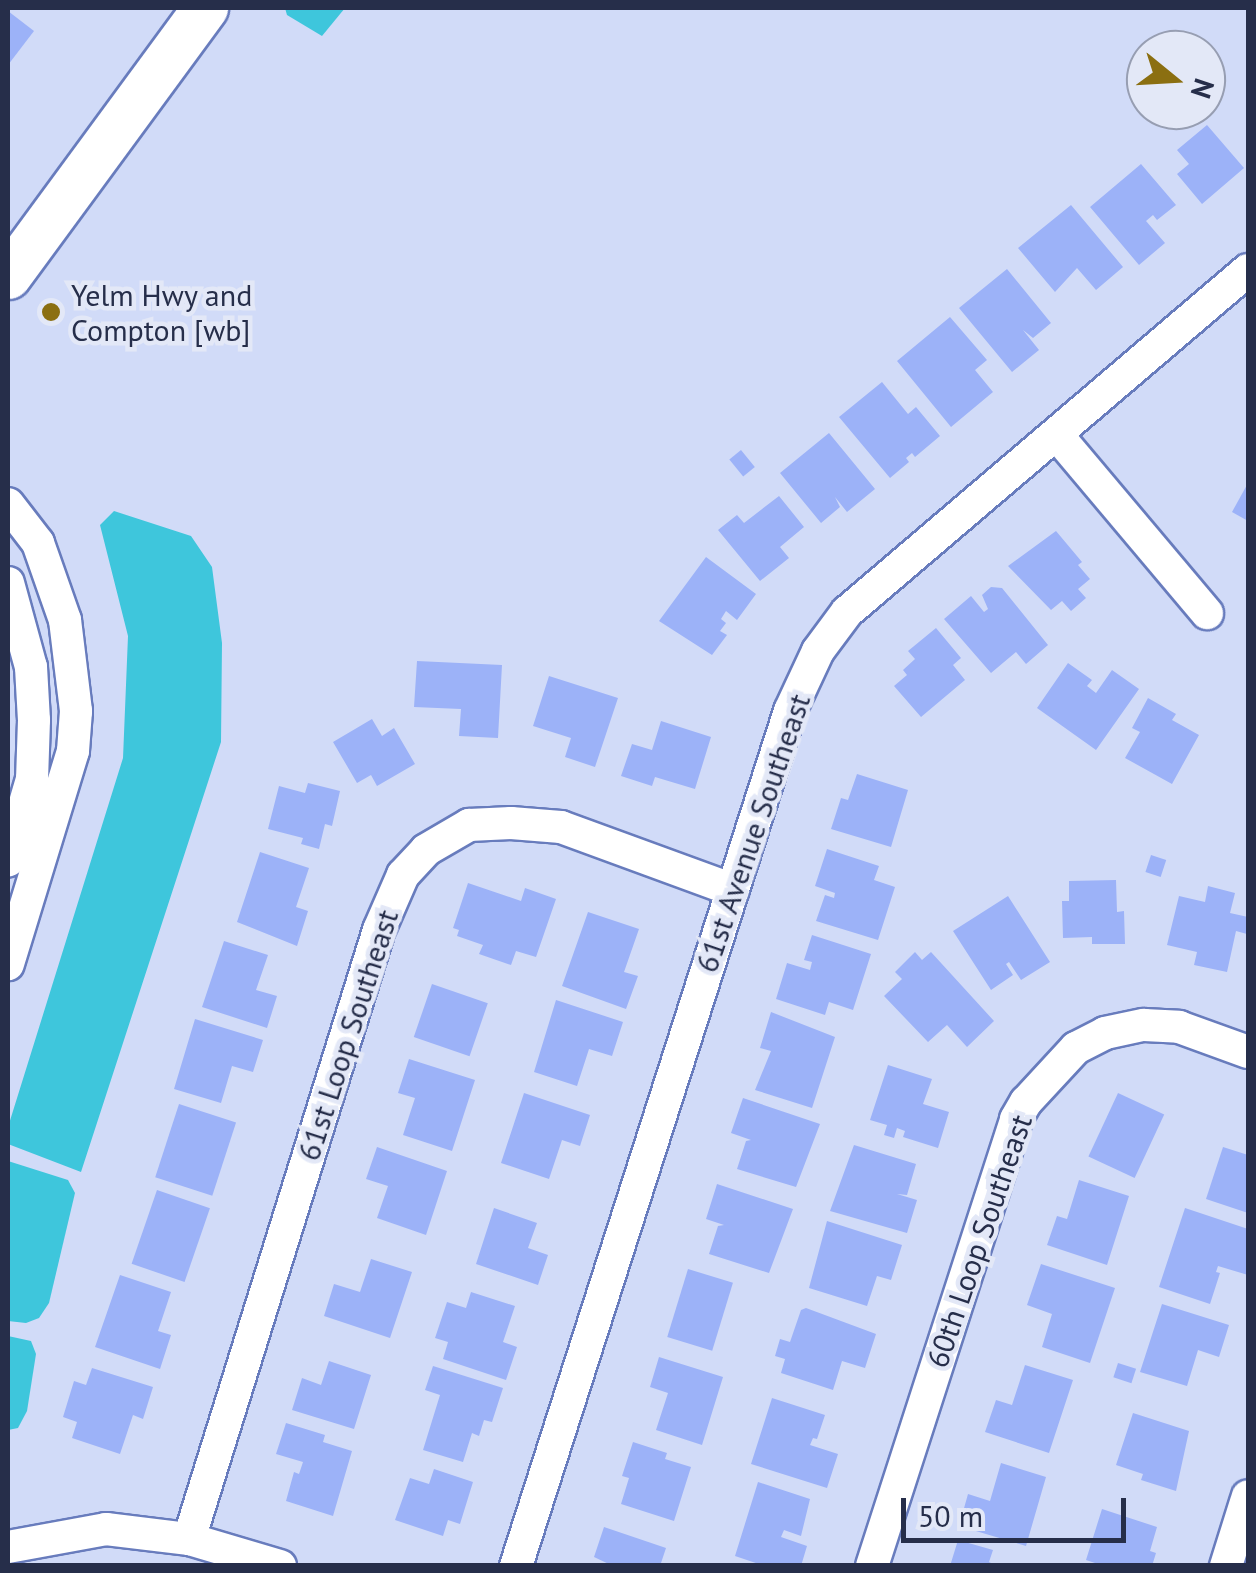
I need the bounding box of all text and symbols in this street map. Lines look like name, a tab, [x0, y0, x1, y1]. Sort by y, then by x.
north arrow	[1126, 30, 1226, 130]
text: N	[1183, 74, 1224, 103]
place label: Yelm Hwy and Compton [wb]	[71, 277, 253, 348]
marker: Yelm Hwy and Compton [wb]	[40, 301, 62, 323]
street label: 61st Avenue Southeast	[688, 689, 818, 977]
street label: 61st Loop Southeast	[291, 905, 405, 1165]
street label: 60th Loop Southeast	[919, 1110, 1039, 1372]
scale bar	[906, 1478, 1131, 1540]
text: 50 m	[918, 1496, 983, 1535]

